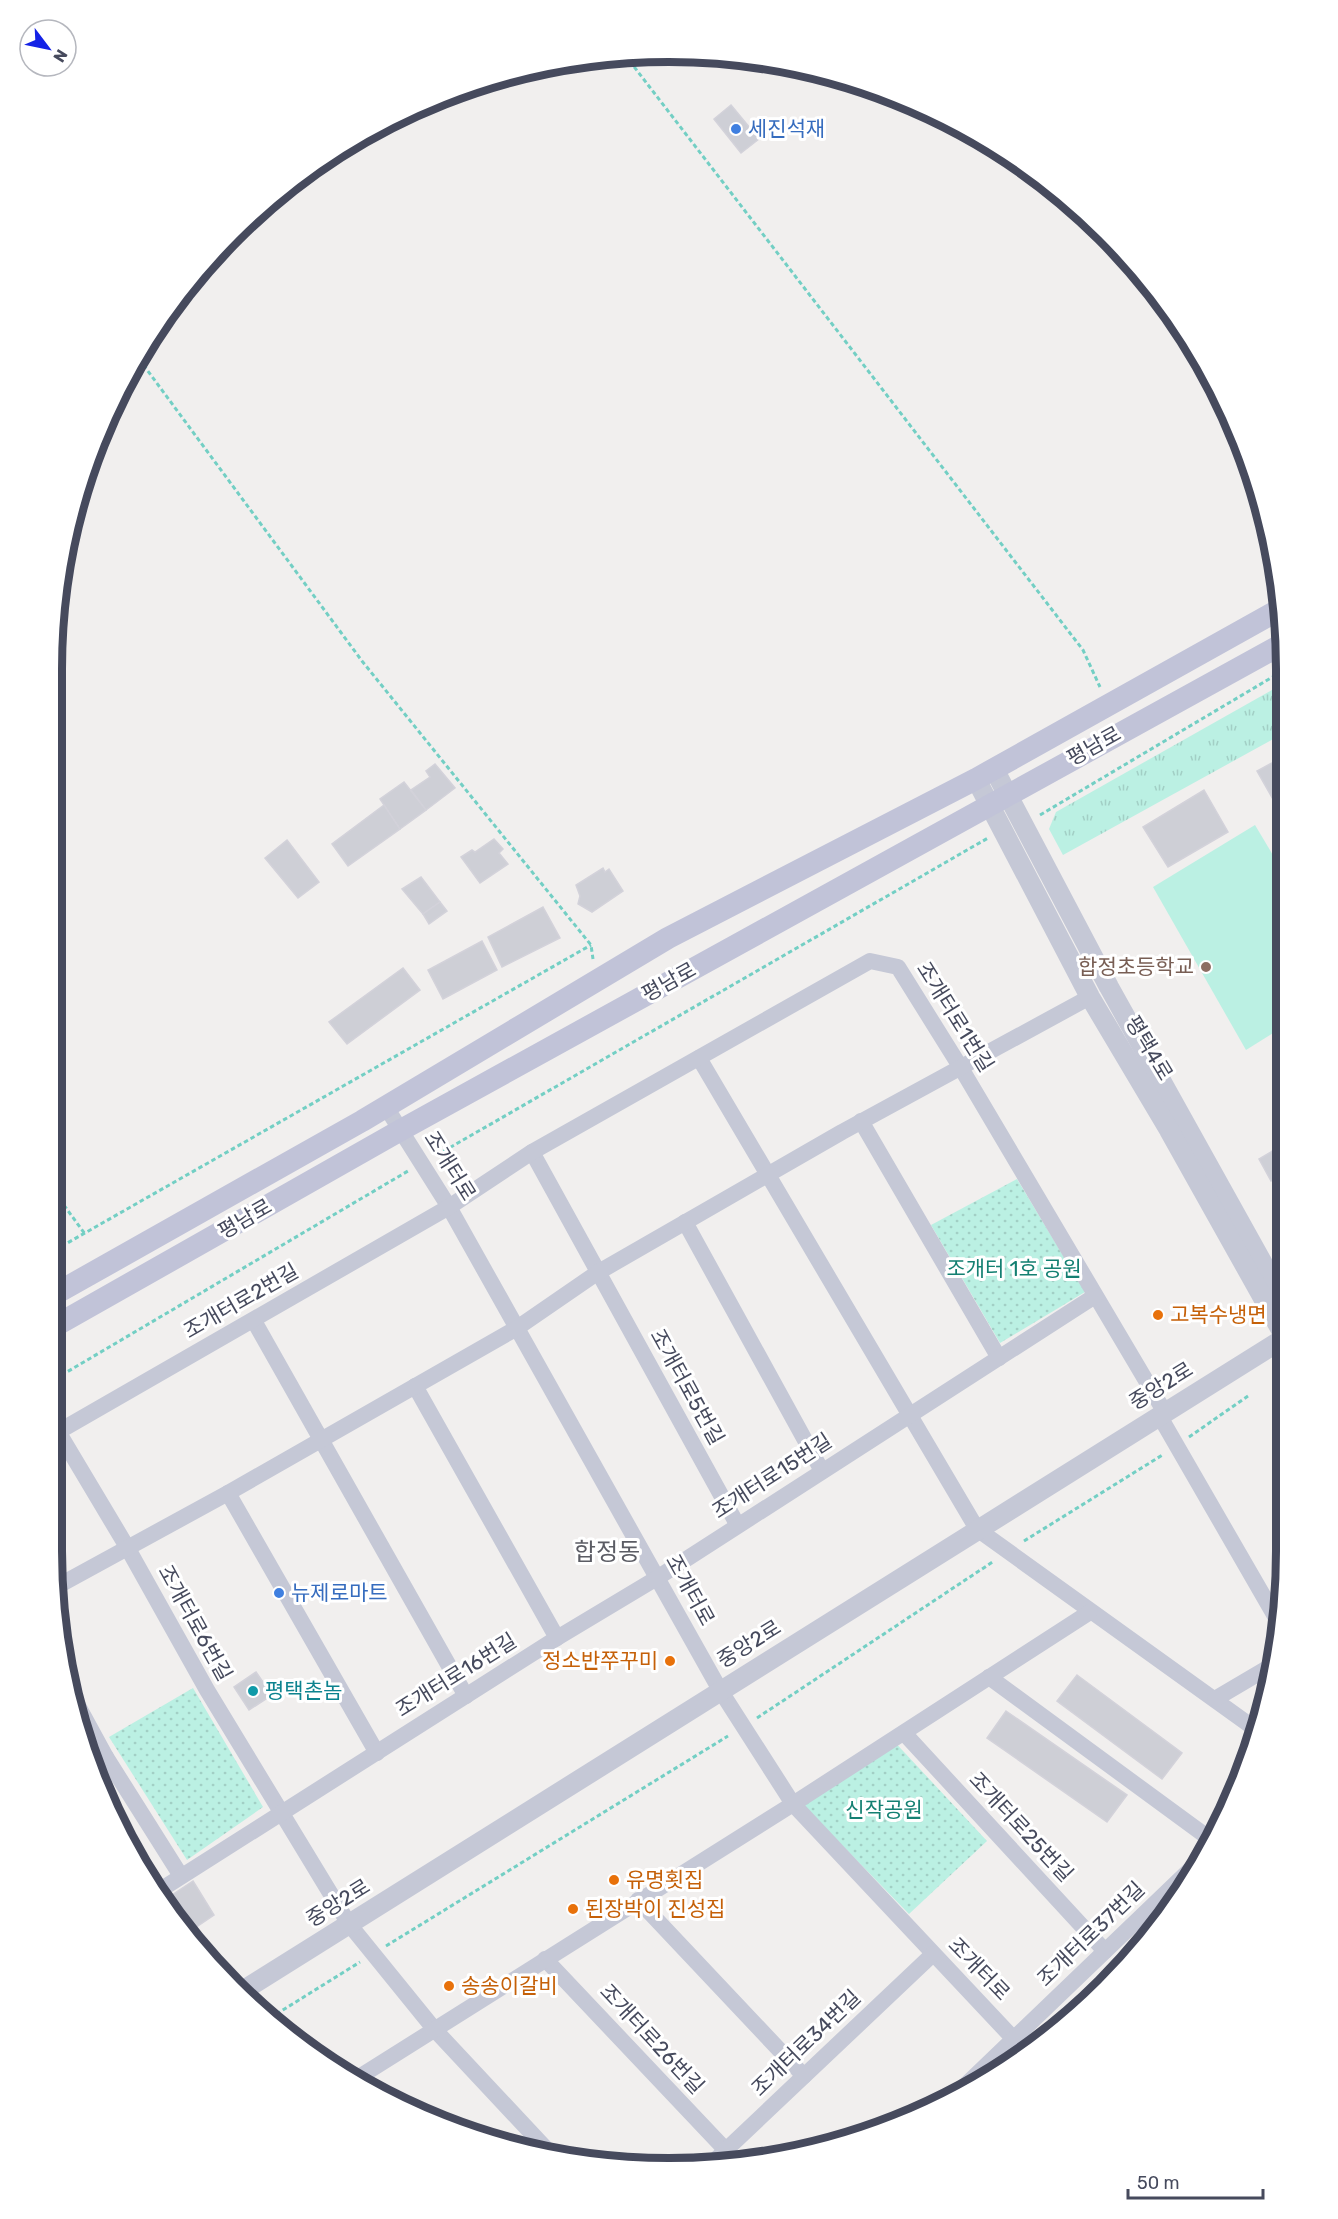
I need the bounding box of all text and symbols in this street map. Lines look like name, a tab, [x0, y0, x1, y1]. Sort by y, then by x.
north arrow	[18, 18, 78, 78]
text: N	[49, 46, 71, 66]
place label: 세진석재	[748, 116, 825, 141]
marker: 세진석재	[729, 122, 743, 136]
street label: 평남로	[1062, 721, 1125, 771]
place label: 합정초등학교	[1078, 954, 1194, 979]
street label: 평남로	[637, 957, 700, 1007]
street label: 조개터로1번길	[912, 957, 999, 1076]
marker: 합정초등학교	[1199, 960, 1213, 974]
street label: 평택4로	[1120, 1011, 1178, 1085]
street label: 조개터로	[419, 1126, 482, 1205]
street label: 평남로	[213, 1193, 276, 1244]
park label: 조개터 1호 공원	[946, 1256, 1082, 1281]
street label: 조개터로2번길	[179, 1258, 303, 1343]
place label: 고복수냉면	[1170, 1302, 1267, 1327]
marker: 고복수냉면	[1151, 1308, 1165, 1322]
street label: 조개터로5번길	[645, 1325, 729, 1449]
street label: 중앙2로	[1124, 1356, 1197, 1415]
street label: 조개터로15번길	[707, 1428, 836, 1523]
district label: 합정동	[574, 1538, 640, 1566]
street label: 조개터로	[661, 1550, 720, 1630]
street label: 조개터로6번길	[153, 1560, 238, 1685]
place label: 뉴제로마트	[291, 1580, 388, 1605]
marker: 뉴제로마트	[272, 1586, 286, 1600]
street label: 중앙2로	[712, 1614, 785, 1673]
street label: 조개터로16번길	[391, 1628, 521, 1722]
place label: 정소반쭈꾸미	[542, 1648, 658, 1673]
marker: 정소반쭈꾸미	[663, 1654, 677, 1668]
place label: 평택촌놈	[265, 1678, 342, 1703]
marker: 평택촌놈	[246, 1684, 260, 1698]
street label: 조개터로25번길	[964, 1767, 1078, 1887]
park label: 신작공원	[845, 1797, 923, 1822]
place label: 유명횟집	[626, 1867, 703, 1892]
street label: 중앙2로	[301, 1873, 374, 1932]
marker: 유명횟집	[607, 1873, 621, 1887]
street label: 조개터로37번길	[1032, 1876, 1149, 1991]
place label: 된장박이 진성집	[585, 1896, 725, 1921]
marker: 된장박이 진성집	[566, 1902, 580, 1916]
street label: 조개터로	[944, 1932, 1015, 2005]
place label: 송송이갈비	[461, 1973, 558, 1998]
marker: 송송이갈비	[442, 1979, 456, 1993]
street label: 조개터로26번길	[595, 1979, 710, 2099]
street label: 조개터로34번길	[746, 1984, 865, 2101]
scale bar	[1128, 2162, 1263, 2200]
text: 50 m	[1137, 2172, 1180, 2194]

